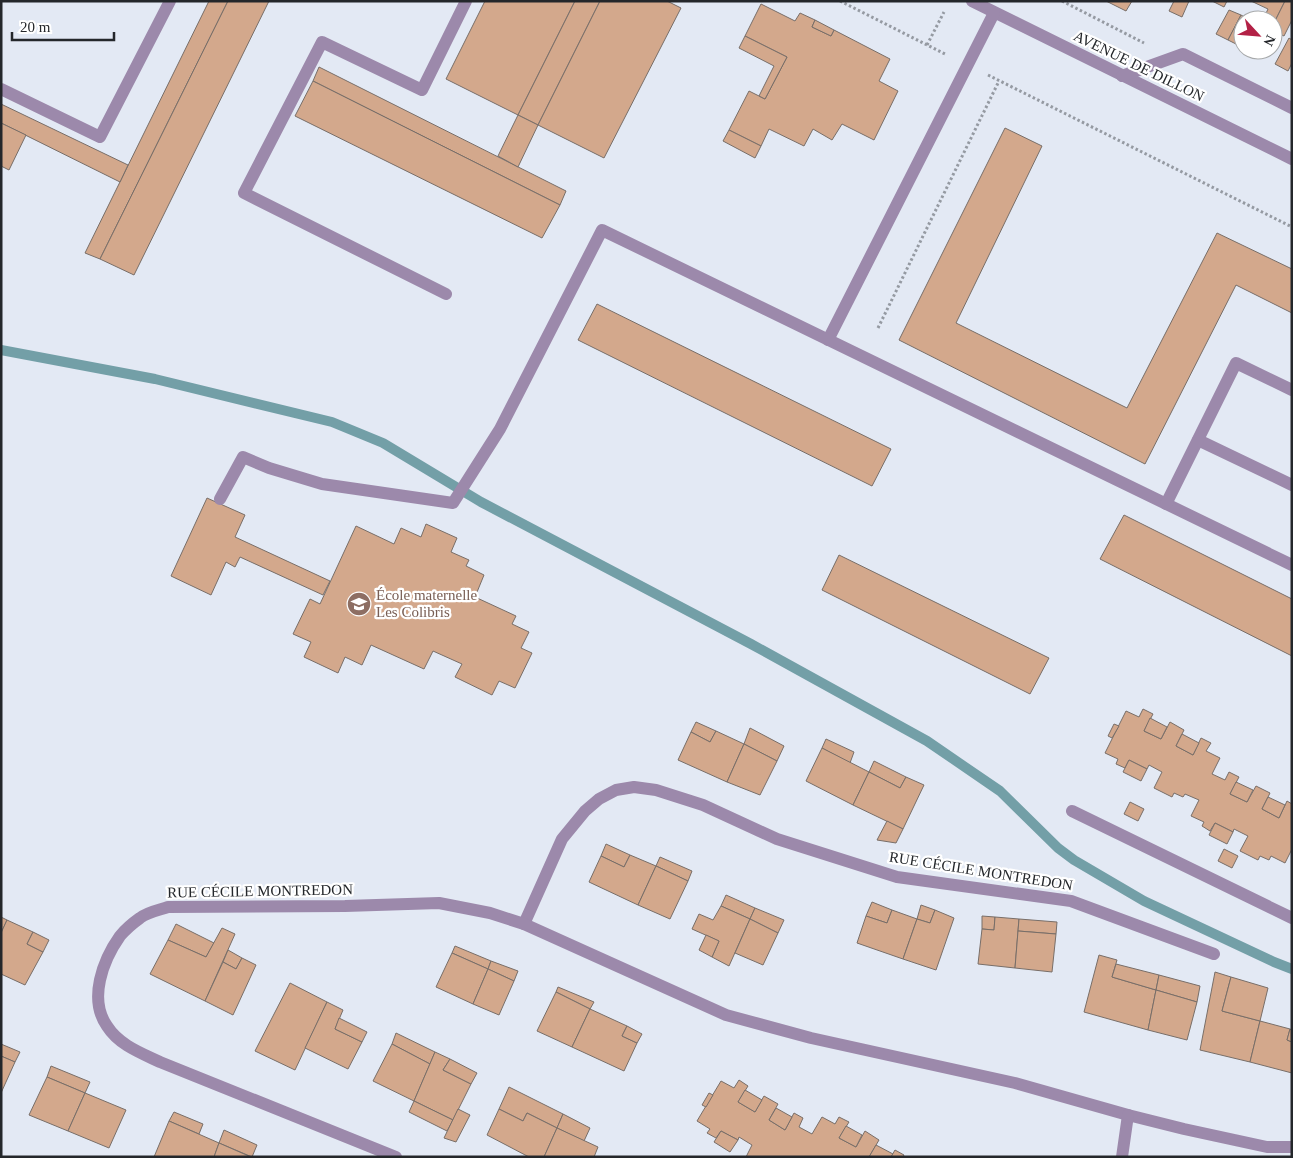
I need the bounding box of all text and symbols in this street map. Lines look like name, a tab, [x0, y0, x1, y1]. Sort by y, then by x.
scale bar	[12, 10, 115, 42]
north arrow	[1233, 10, 1283, 60]
text: 20 m	[20, 19, 51, 35]
street label: AVENUE DE DILLON	[1071, 27, 1207, 105]
text: N	[1260, 33, 1278, 48]
place label: École maternelle Les Colibris	[376, 587, 478, 620]
school or university icon: École maternelle Les Colibris	[346, 591, 372, 617]
street label: RUE CÉCILE MONTREDON	[888, 849, 1074, 893]
street label: RUE CÉCILE MONTREDON	[167, 881, 353, 901]

